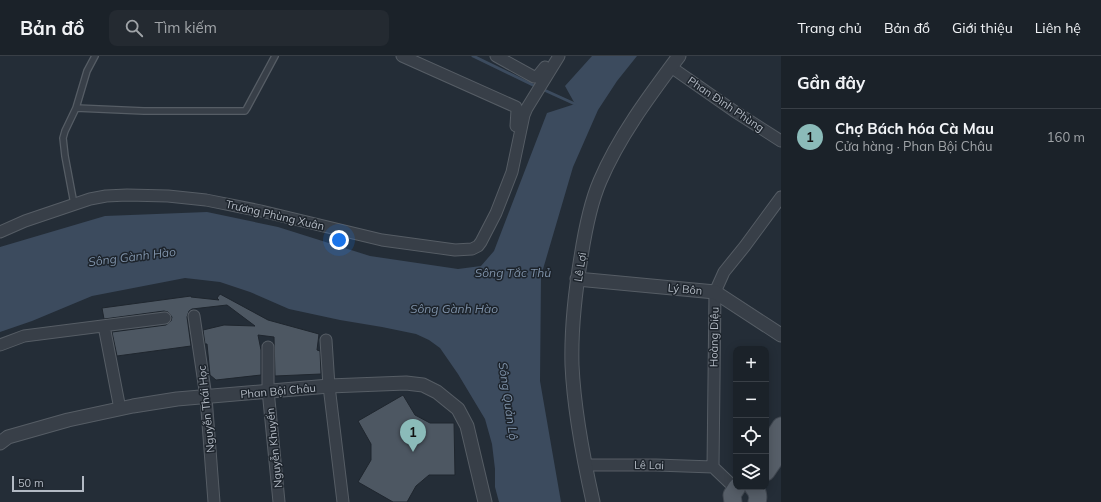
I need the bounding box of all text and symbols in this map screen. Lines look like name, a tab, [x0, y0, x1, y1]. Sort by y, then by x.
search box	[109, 10, 389, 46]
text: Bản đồ	[20, 16, 85, 40]
icon: search	[123, 17, 145, 39]
text: Tìm kiếm	[155, 18, 217, 37]
text: Trang chủ	[798, 19, 862, 37]
text: Bản đồ	[884, 19, 930, 37]
text: Giới thiệu	[952, 19, 1013, 37]
text: Liên hệ	[1035, 19, 1081, 37]
text: Gần đây	[797, 72, 865, 93]
street label: Phan Đình Phùng	[685, 73, 767, 135]
text: Chợ Bách hóa Cà Mau	[835, 119, 994, 138]
text: 1	[806, 129, 814, 145]
text: 160 m	[1047, 129, 1085, 145]
text: Cửa hàng · Phan Bội Châu	[835, 138, 993, 154]
street label: Trương Phùng Xuân	[224, 197, 326, 233]
your location	[329, 230, 349, 250]
water label: Sông Gành Hào	[87, 244, 177, 269]
street label: Lê Lợi	[571, 251, 589, 283]
water label: Sông Tắc Thủ	[475, 265, 551, 280]
street label: Lý Bôn	[667, 281, 703, 297]
water label: Sông Gành Hào	[410, 301, 498, 316]
street label: Hoàng Diệu	[706, 307, 722, 367]
map controls	[733, 346, 769, 490]
button: +	[733, 346, 769, 382]
water label: Sông Quản Lộ	[496, 361, 521, 441]
street label: Nguyễn Thái Học	[194, 364, 218, 453]
street label: Phan Bội Châu	[240, 381, 316, 401]
button: −	[733, 382, 769, 418]
street label: Nguyễn Khuyến	[263, 407, 285, 489]
button: locate	[733, 418, 769, 454]
pin: 1	[400, 419, 426, 452]
button: layers	[733, 454, 769, 490]
street label: Lê Lai	[634, 458, 664, 472]
scale bar	[12, 474, 84, 493]
text: 50 m	[18, 476, 44, 490]

